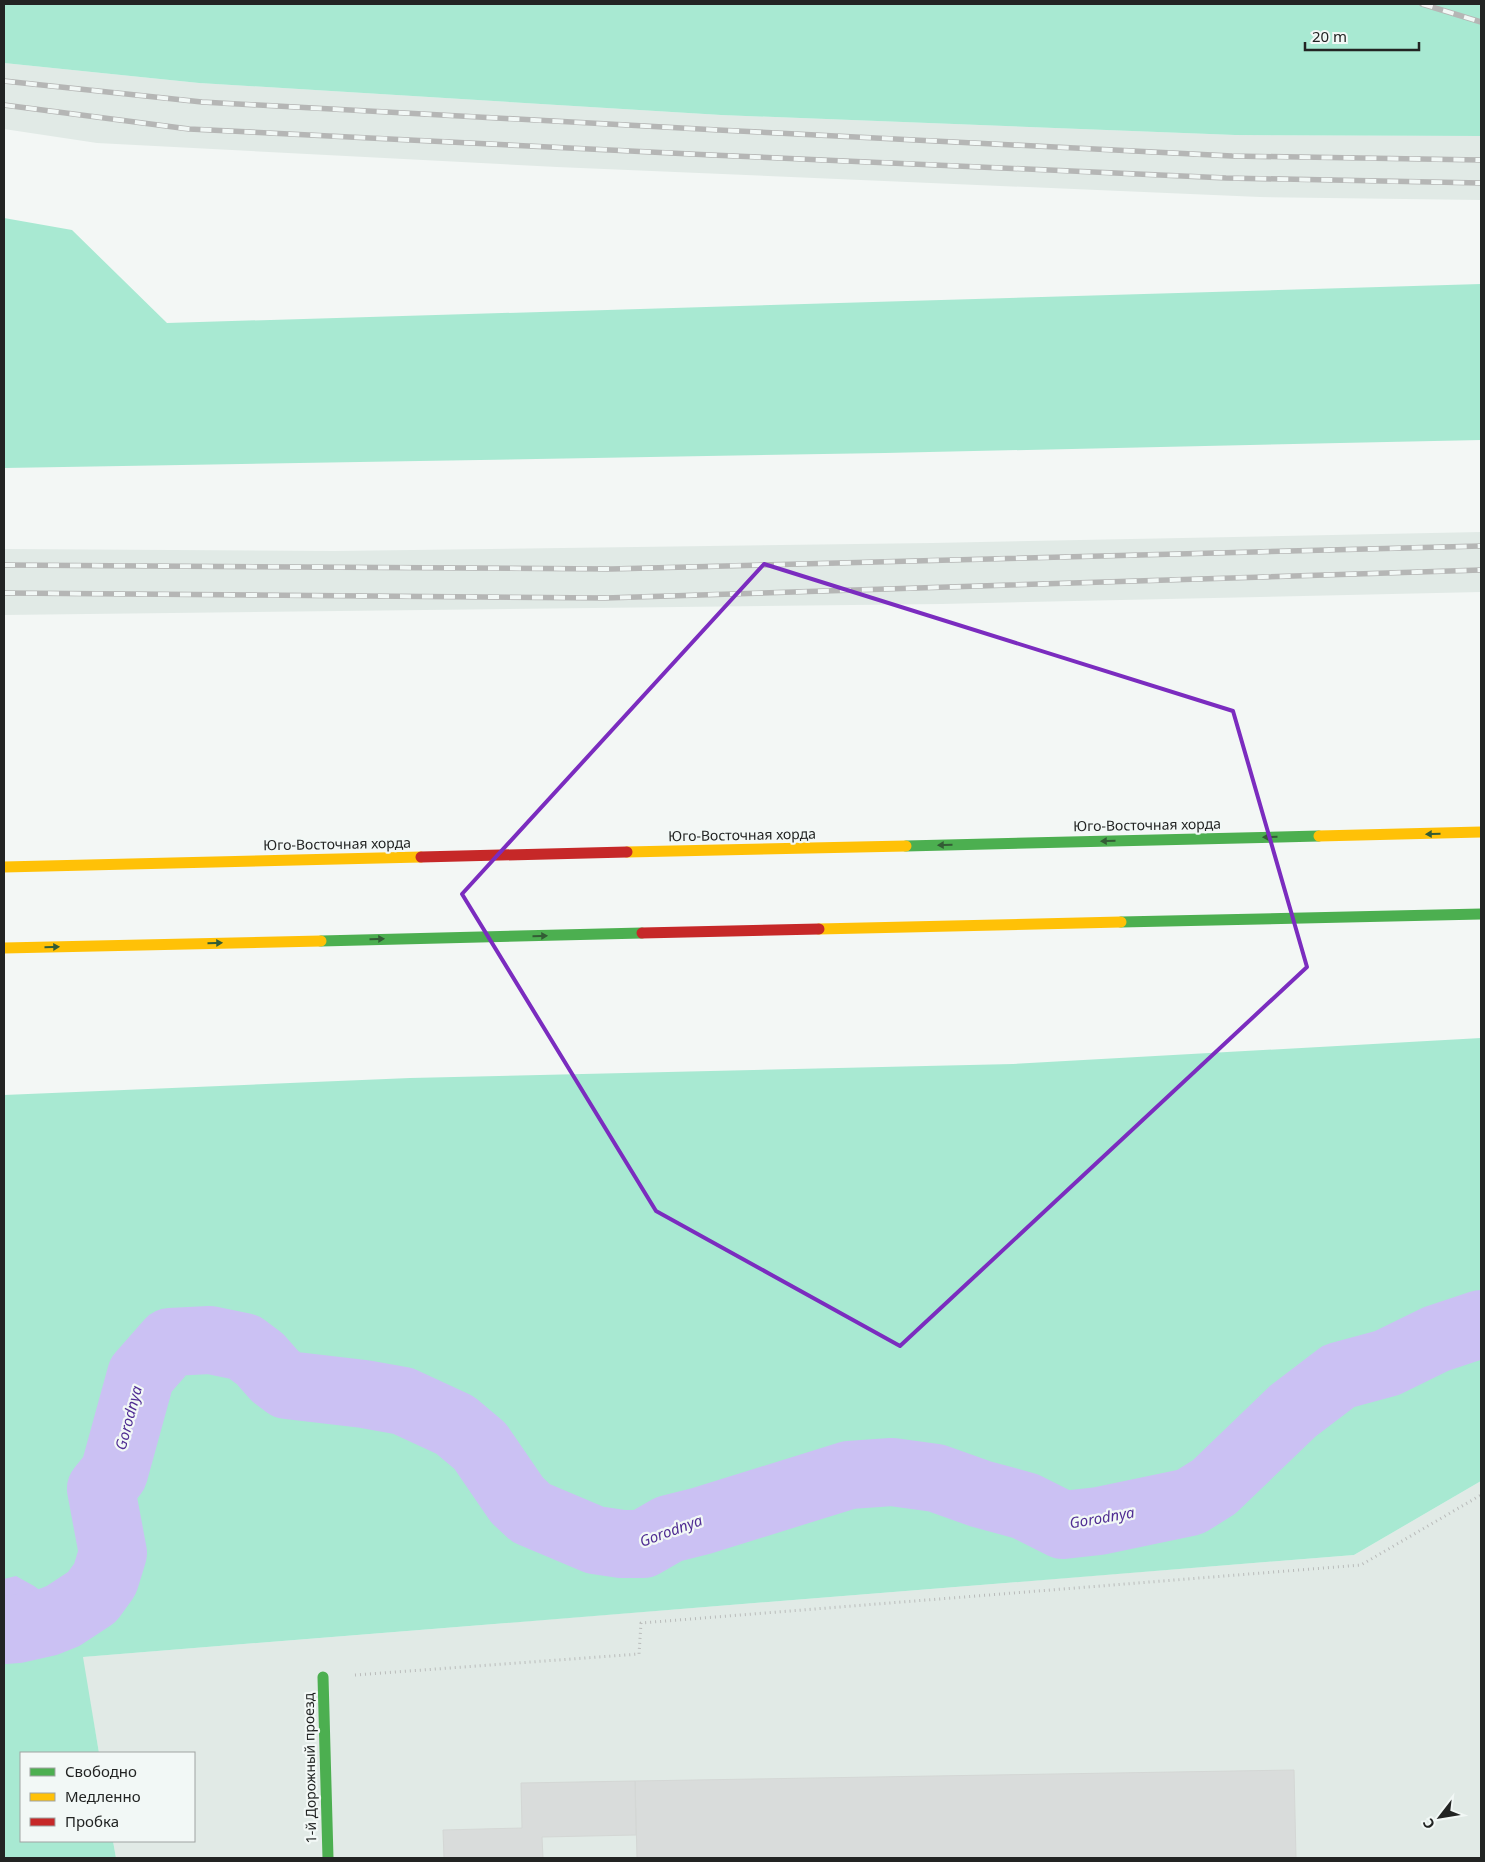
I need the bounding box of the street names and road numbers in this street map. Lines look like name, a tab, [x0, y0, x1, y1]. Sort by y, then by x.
street label: Юго-Восточная хорда	[1073, 814, 1221, 835]
street label: Юго-Восточная хорда	[668, 824, 816, 845]
street label: Юго-Восточная хорда	[263, 833, 411, 854]
street label: 1-й Дорожный проезд	[299, 1692, 320, 1843]

